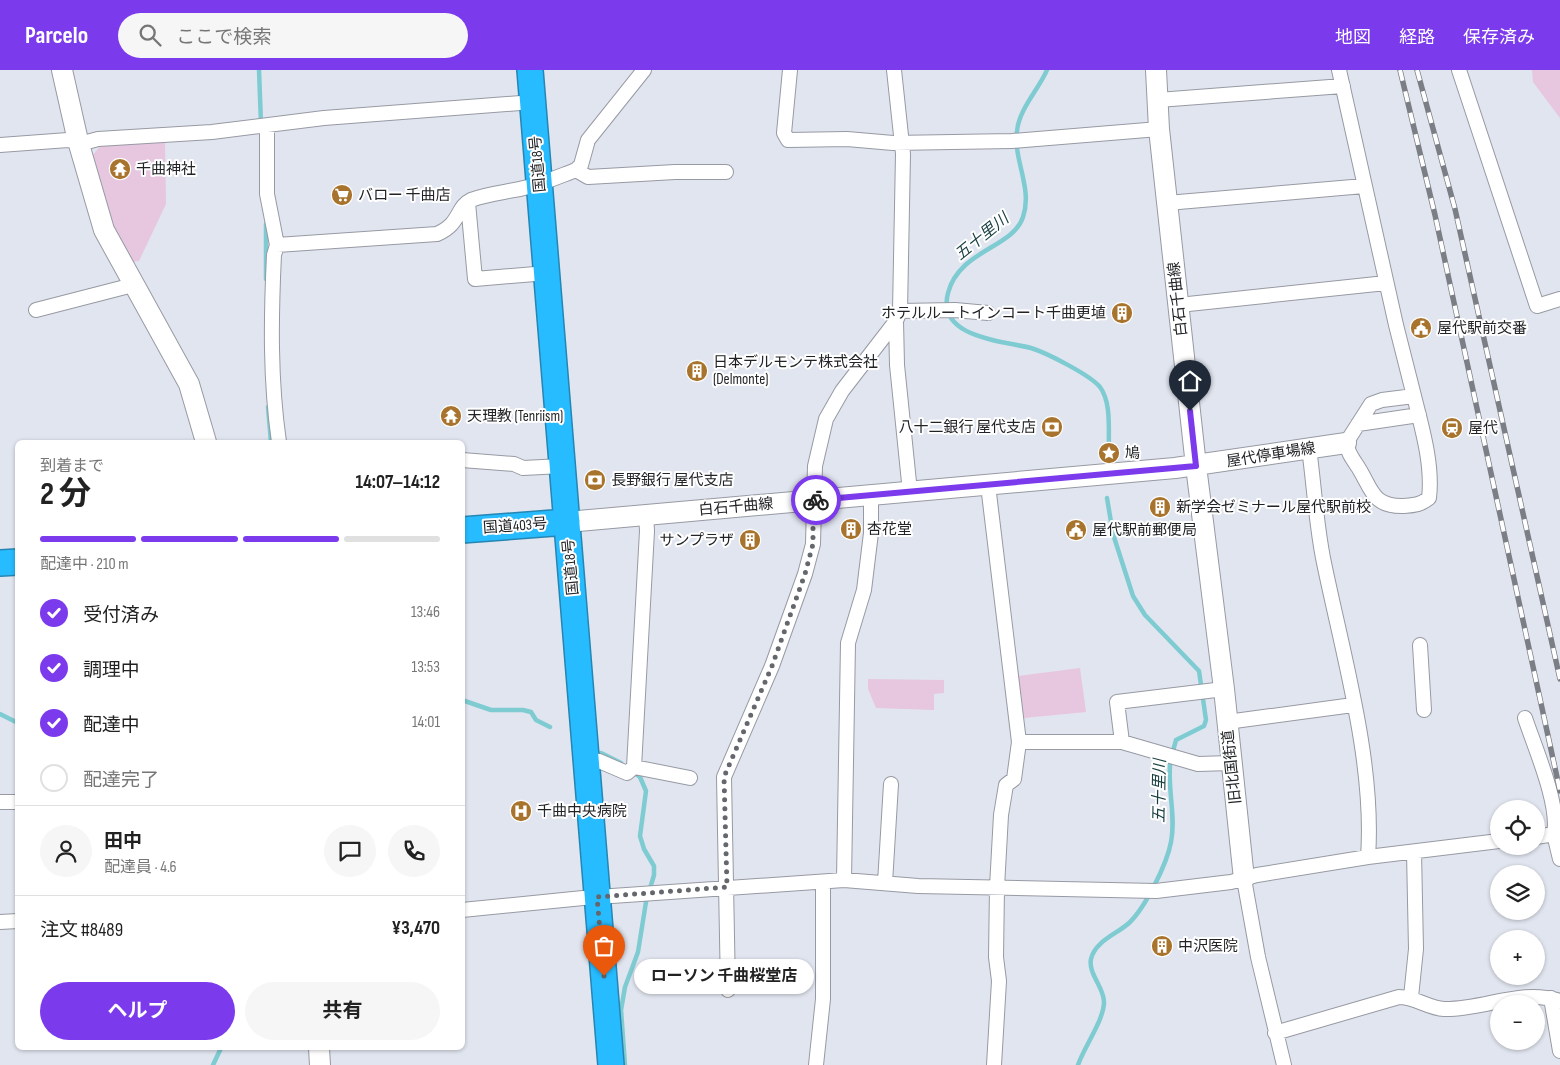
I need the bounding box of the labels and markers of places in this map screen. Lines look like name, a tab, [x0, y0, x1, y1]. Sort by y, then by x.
temple icon: 千曲神社	[108, 157, 132, 181]
place label: 千曲神社	[136, 160, 196, 179]
supermarket icon: バロー 千曲店	[330, 183, 354, 207]
place label: バロー 千曲店	[358, 186, 450, 205]
building icon: ホテルルートインコート千曲更埴	[1110, 301, 1134, 325]
place label: ホテルルートインコート千曲更埴	[881, 304, 1106, 323]
public building icon: 屋代駅前交番	[1409, 316, 1433, 340]
place label: 屋代駅前交番	[1437, 319, 1527, 338]
place label: 日本デルモンテ株式会社 (Delmonte)	[713, 353, 878, 389]
building icon: 日本デルモンテ株式会社 (Delmonte)	[685, 359, 709, 383]
pin	[1169, 360, 1211, 411]
temple icon: 天理教 (Tenriism)	[439, 404, 463, 428]
place label: 天理教 (Tenriism)	[467, 407, 563, 426]
bank icon: 八十二銀行 屋代支店	[1040, 415, 1064, 439]
station icon: 屋代	[1440, 416, 1464, 440]
place label: 八十二銀行 屋代支店	[899, 418, 1036, 437]
place label: 屋代	[1468, 419, 1498, 438]
place icon: 鳩	[1097, 441, 1121, 465]
place label: 鳩	[1125, 444, 1140, 463]
bank icon: 長野銀行 屋代支店	[583, 468, 607, 492]
place label: 長野銀行 屋代支店	[611, 471, 733, 490]
building icon: 新学会ゼミナール屋代駅前校	[1148, 495, 1172, 519]
place label: 新学会ゼミナール屋代駅前校	[1176, 498, 1371, 517]
building icon: 杏花堂	[839, 517, 863, 541]
public building icon: 屋代駅前郵便局	[1064, 518, 1088, 542]
place label: 杏花堂	[867, 520, 912, 539]
place label: 屋代駅前郵便局	[1092, 521, 1197, 540]
building icon: サンプラザ	[738, 528, 762, 552]
place label: サンプラザ	[659, 531, 734, 550]
hospital icon: 千曲中央病院	[509, 799, 533, 823]
place label: 千曲中央病院	[537, 802, 627, 821]
pin	[583, 925, 625, 976]
building icon: 中沢医院	[1150, 934, 1174, 958]
place label: 中沢医院	[1178, 937, 1238, 956]
callout: ローソン 千曲桜堂店	[634, 958, 814, 994]

